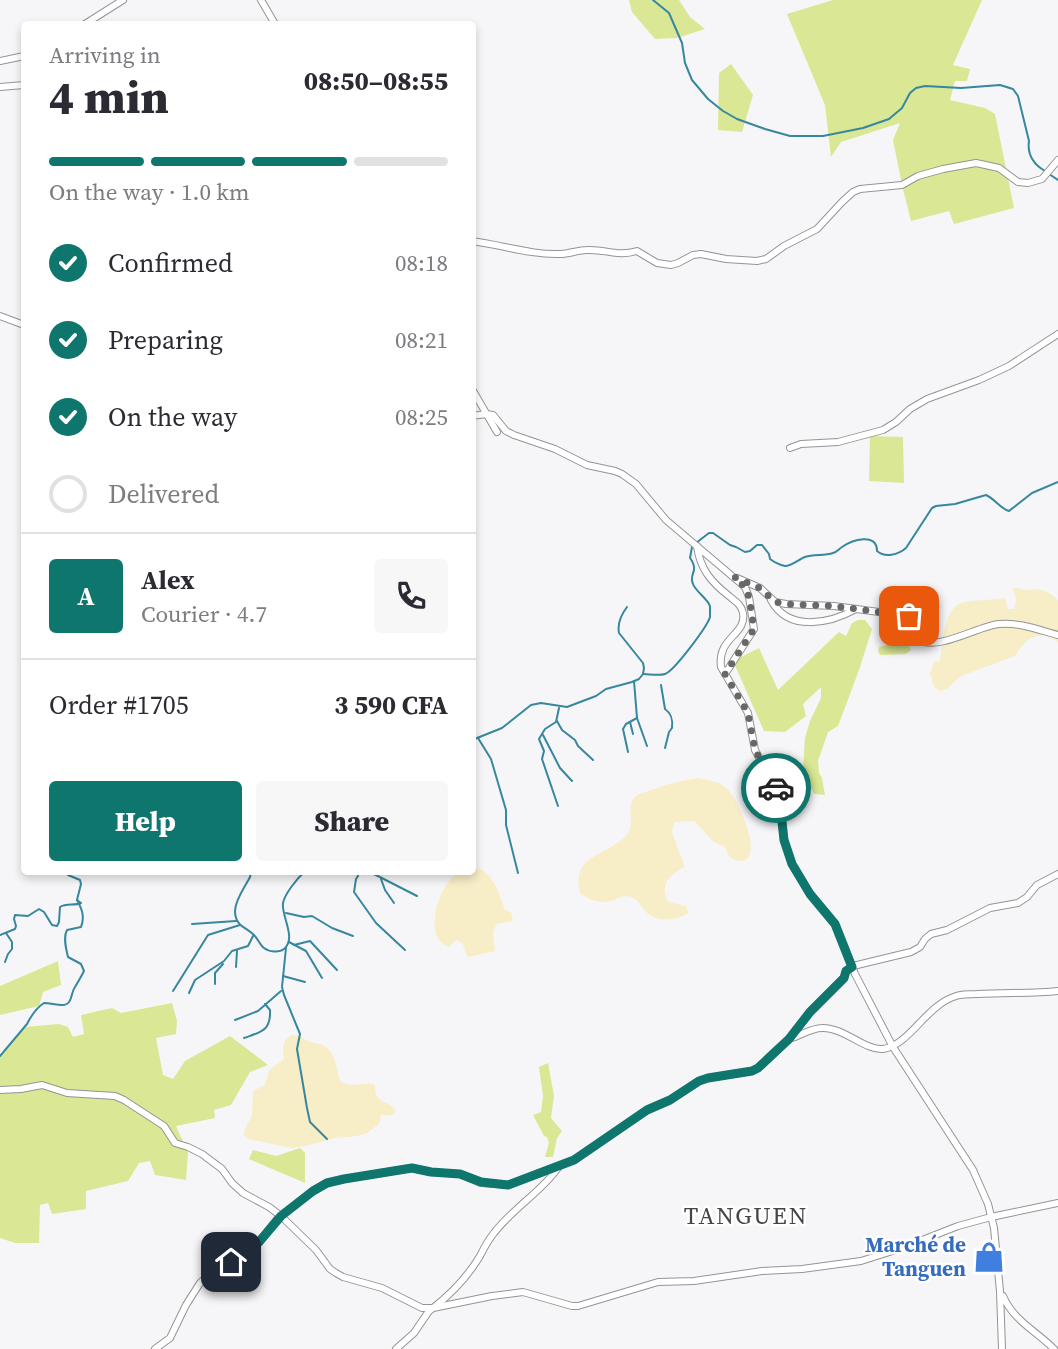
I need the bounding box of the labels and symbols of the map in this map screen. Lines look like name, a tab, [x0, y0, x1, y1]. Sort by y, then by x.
pin	[879, 586, 939, 646]
courier	[741, 753, 811, 823]
district label: TANGUEN	[684, 1199, 808, 1232]
place label: Marché de Tanguen	[865, 1230, 966, 1283]
pin	[201, 1232, 261, 1292]
shop icon: Marché de Tanguen	[972, 1240, 1006, 1274]

